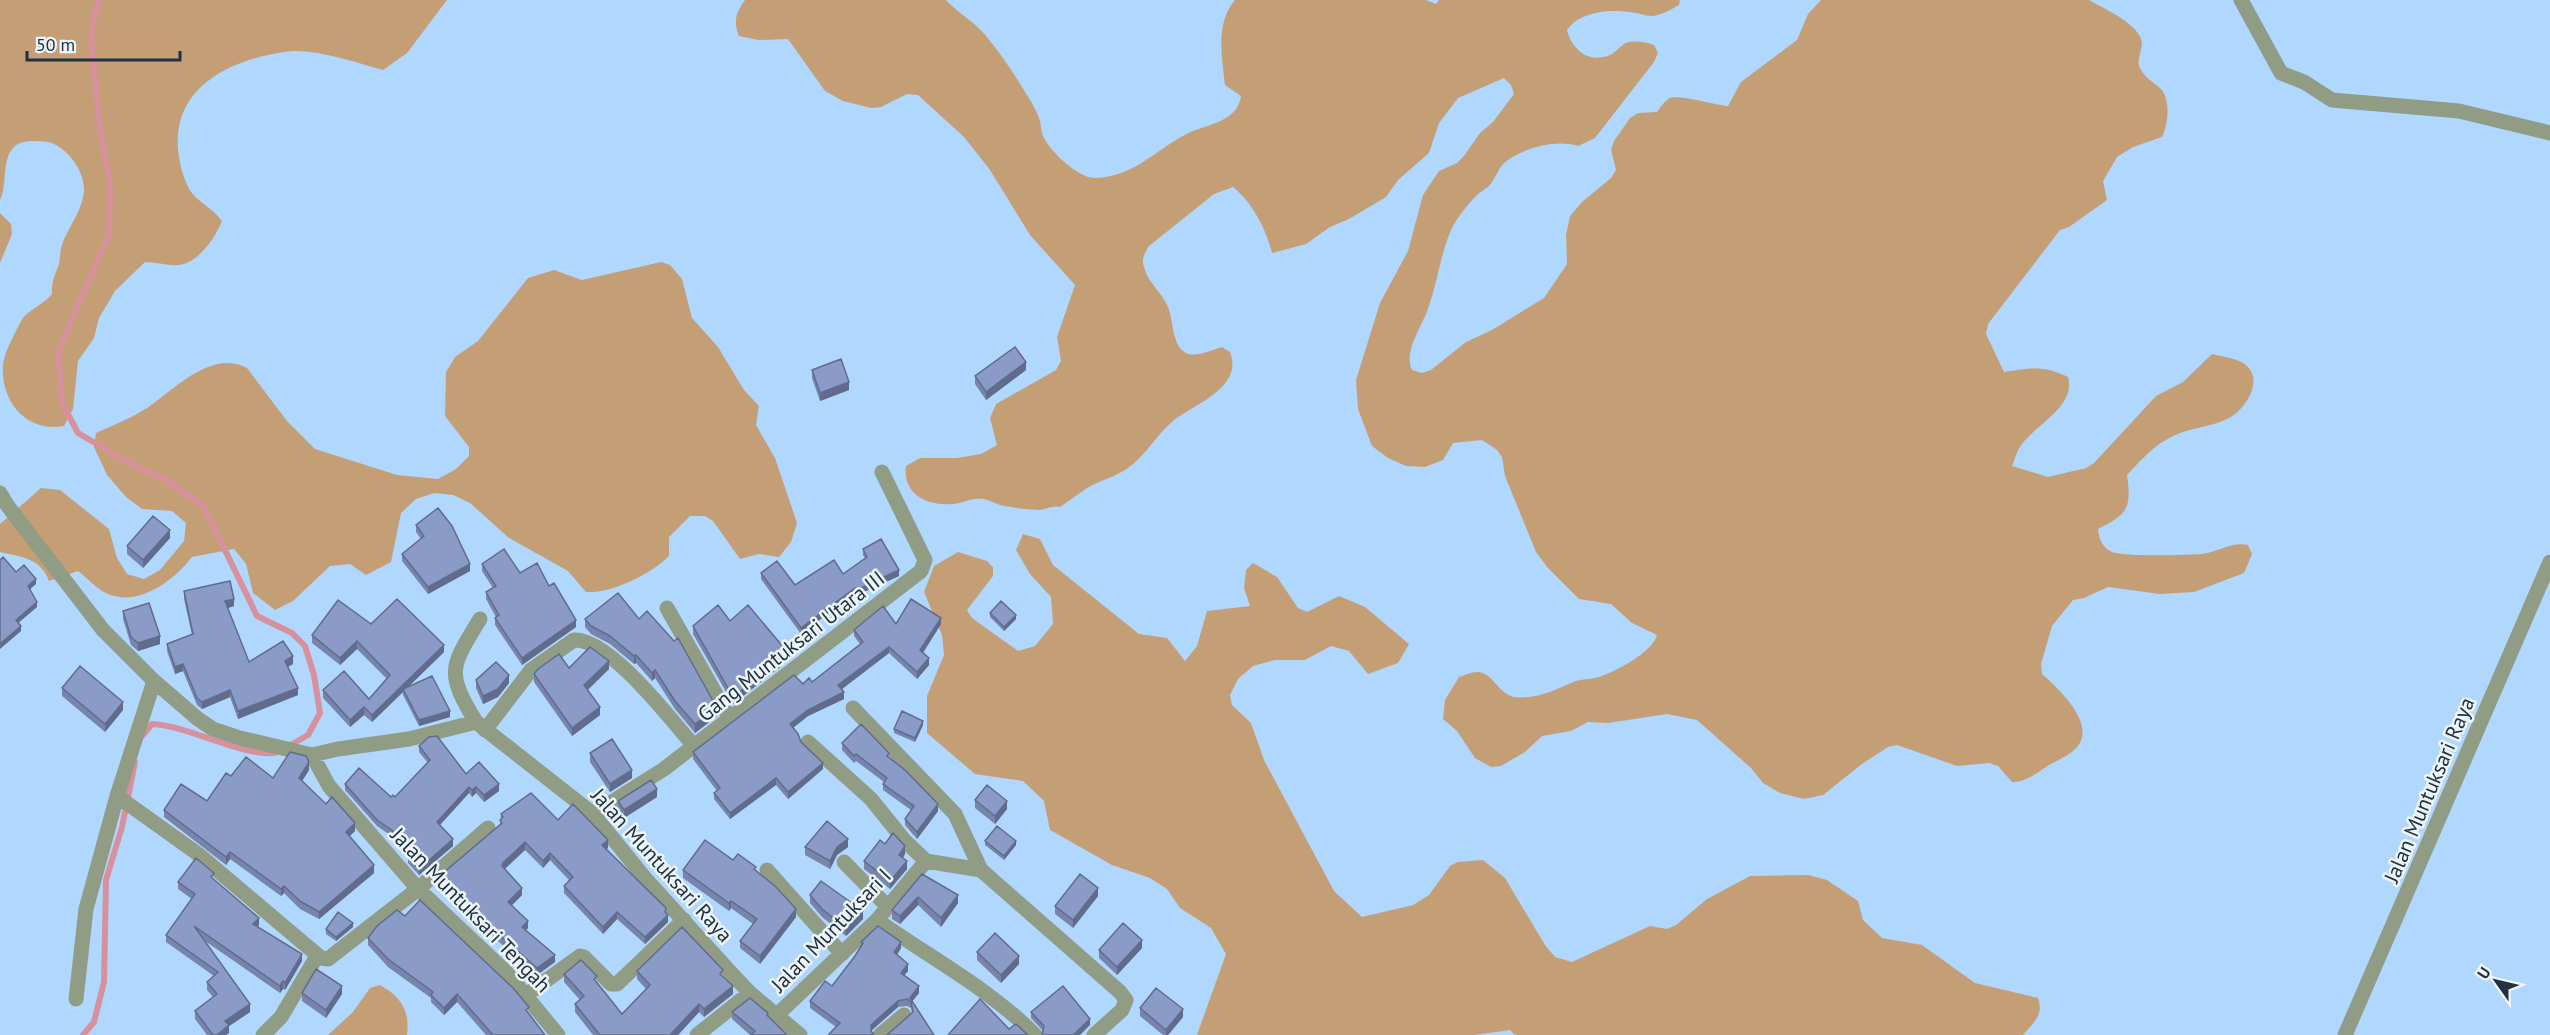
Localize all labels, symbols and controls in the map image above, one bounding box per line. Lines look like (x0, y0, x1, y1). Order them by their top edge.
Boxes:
scale bar (27, 24, 180, 62)
text: 50 m (36, 33, 75, 56)
street label: Gang Muntuksari Utara III (692, 565, 890, 727)
street label: Jalan Muntuksari Raya (2377, 693, 2480, 888)
street label: Jalan Muntuksari Raya (585, 781, 738, 948)
street label: Jalan Muntuksari Tengah (384, 821, 557, 998)
street label: Jalan Muntuksari I (764, 862, 897, 998)
north arrow (2466, 951, 2526, 1011)
text: U (2472, 963, 2495, 982)

